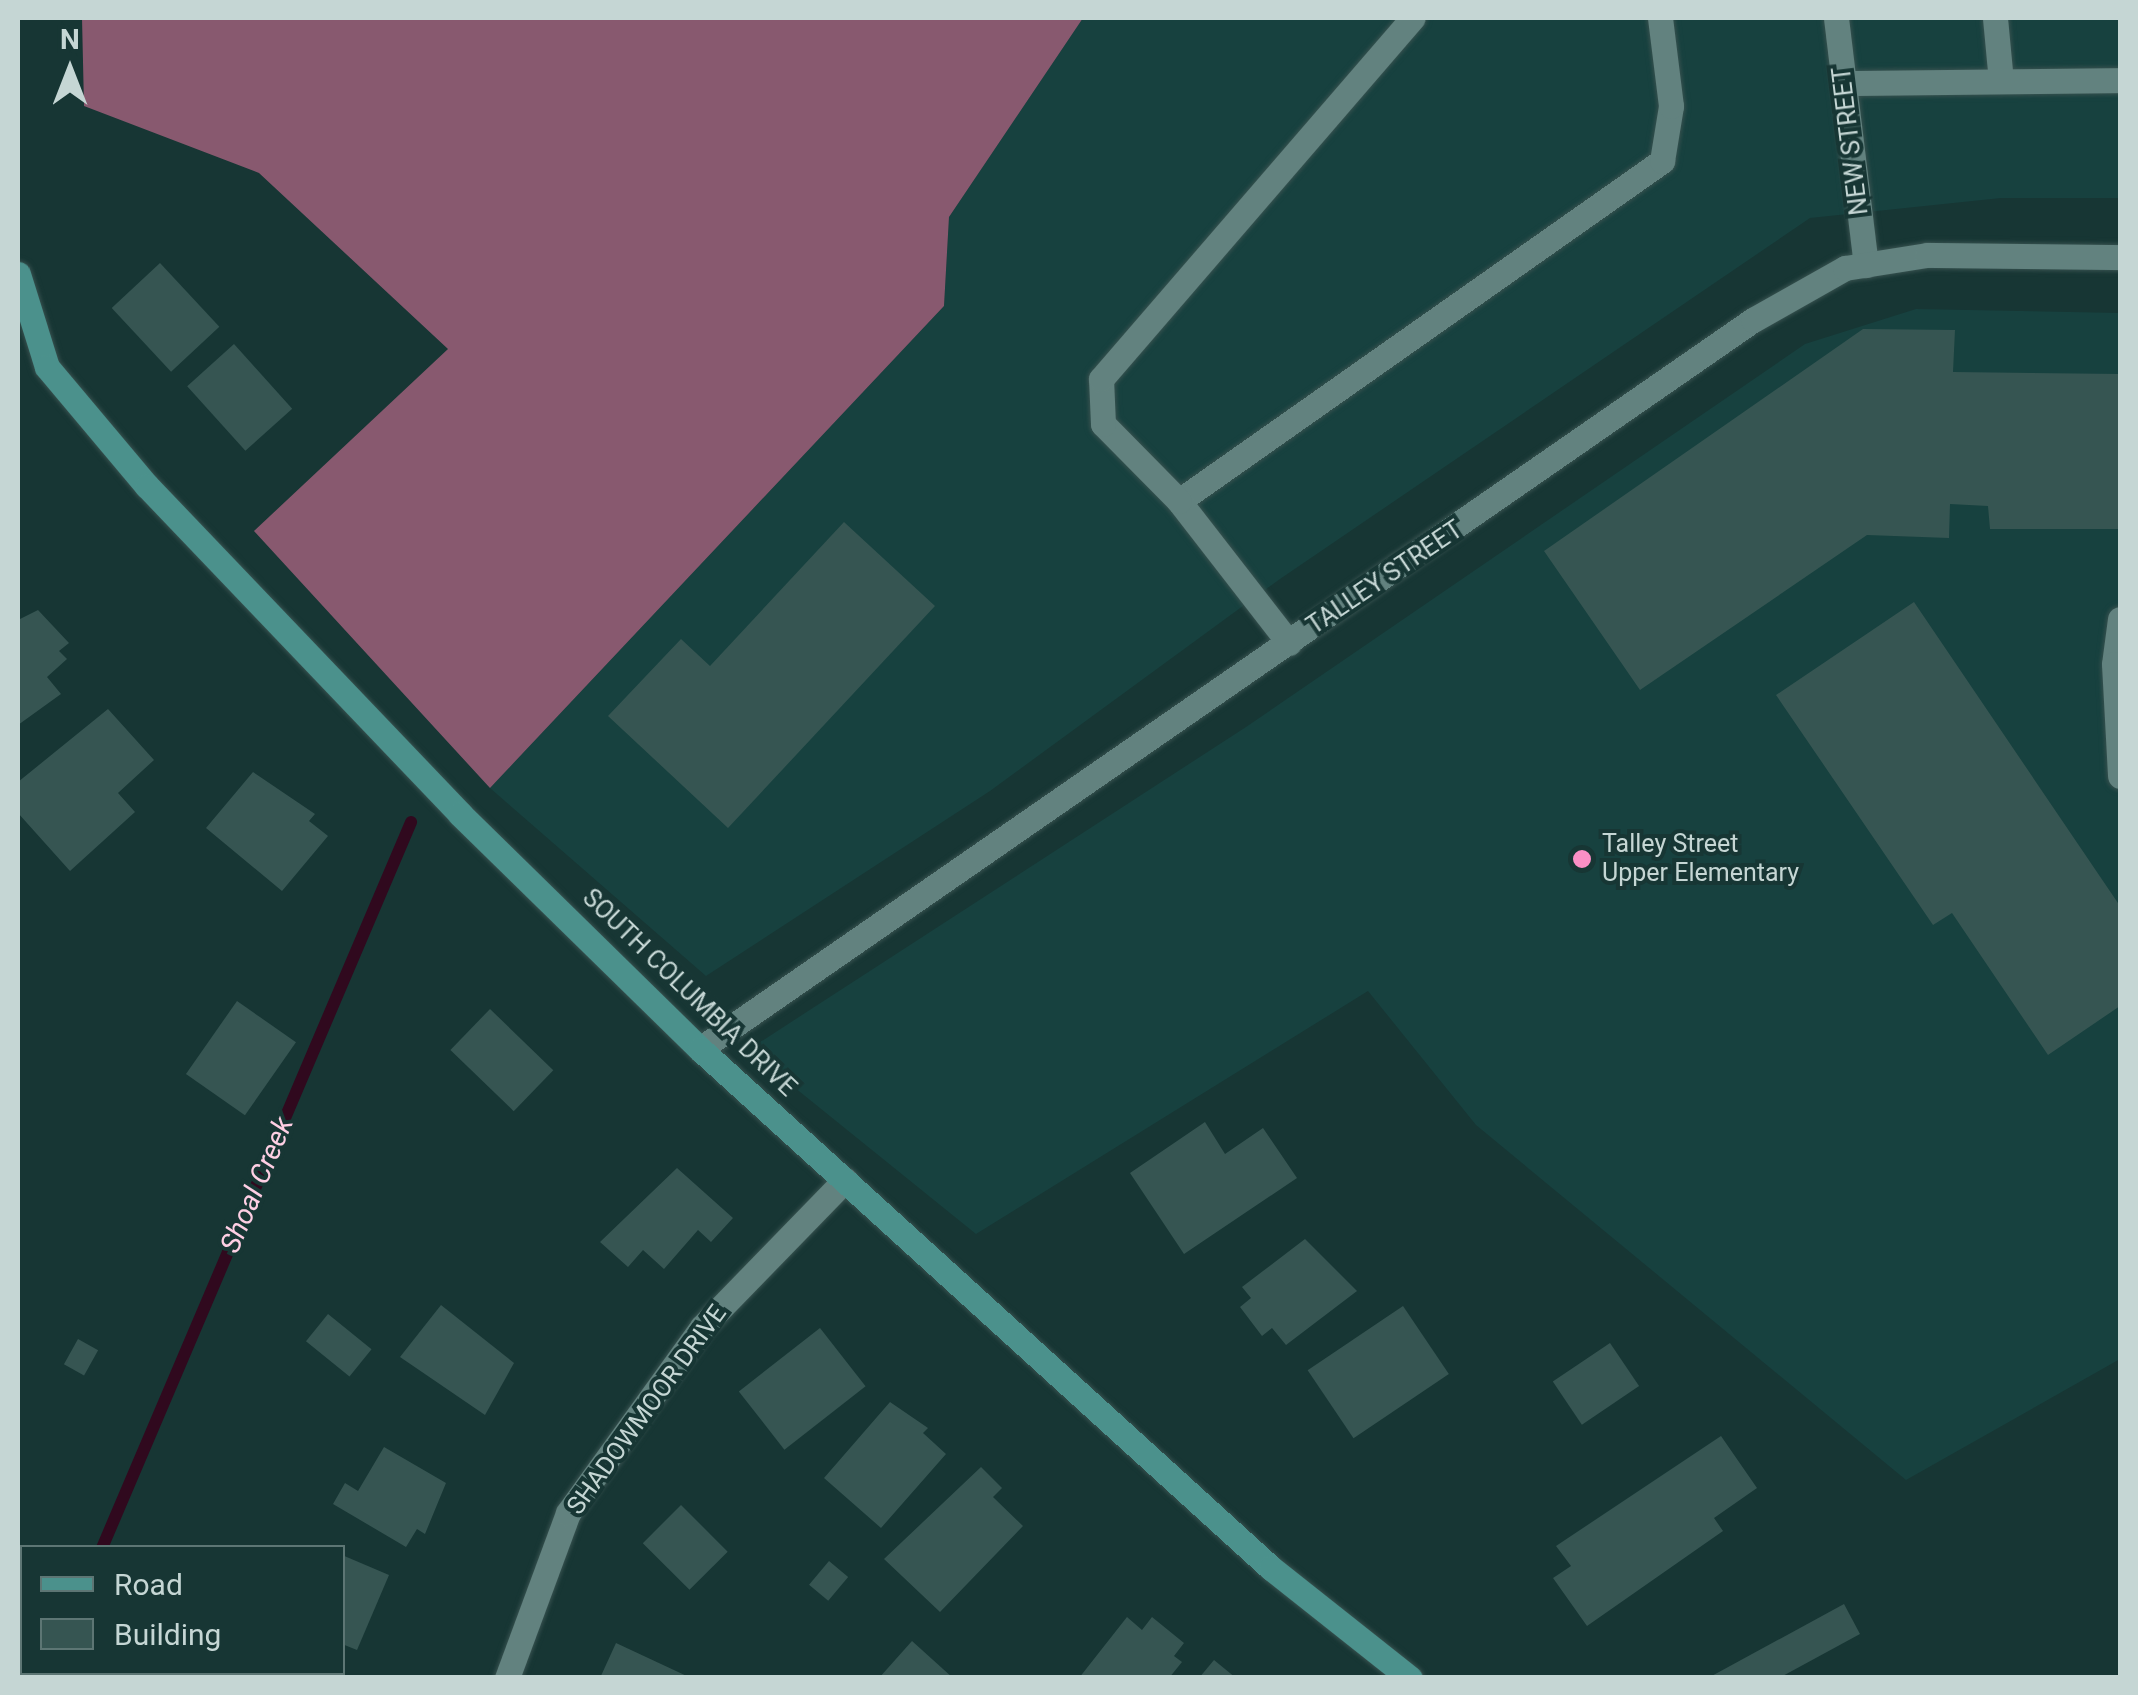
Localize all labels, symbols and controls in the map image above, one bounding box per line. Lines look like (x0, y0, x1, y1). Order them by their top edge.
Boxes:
north arrow (20, 20, 120, 120)
text: N (60, 23, 80, 56)
street label: NEW STREET (1827, 65, 1875, 217)
street label: TALLEY STREET (1301, 515, 1469, 641)
place label: Talley Street Upper Elementary (1602, 830, 1799, 889)
marker: Talley Street Upper Elementary (1571, 848, 1593, 870)
street label: SOUTH COLUMBIA DRIVE (576, 883, 802, 1103)
water label: Shoal Creek (213, 1112, 301, 1258)
street label: SHADOWMOOR DRIVE (561, 1299, 733, 1521)
legend (20, 1545, 345, 1675)
text: Road (114, 1567, 183, 1602)
text: Building (114, 1617, 221, 1652)

